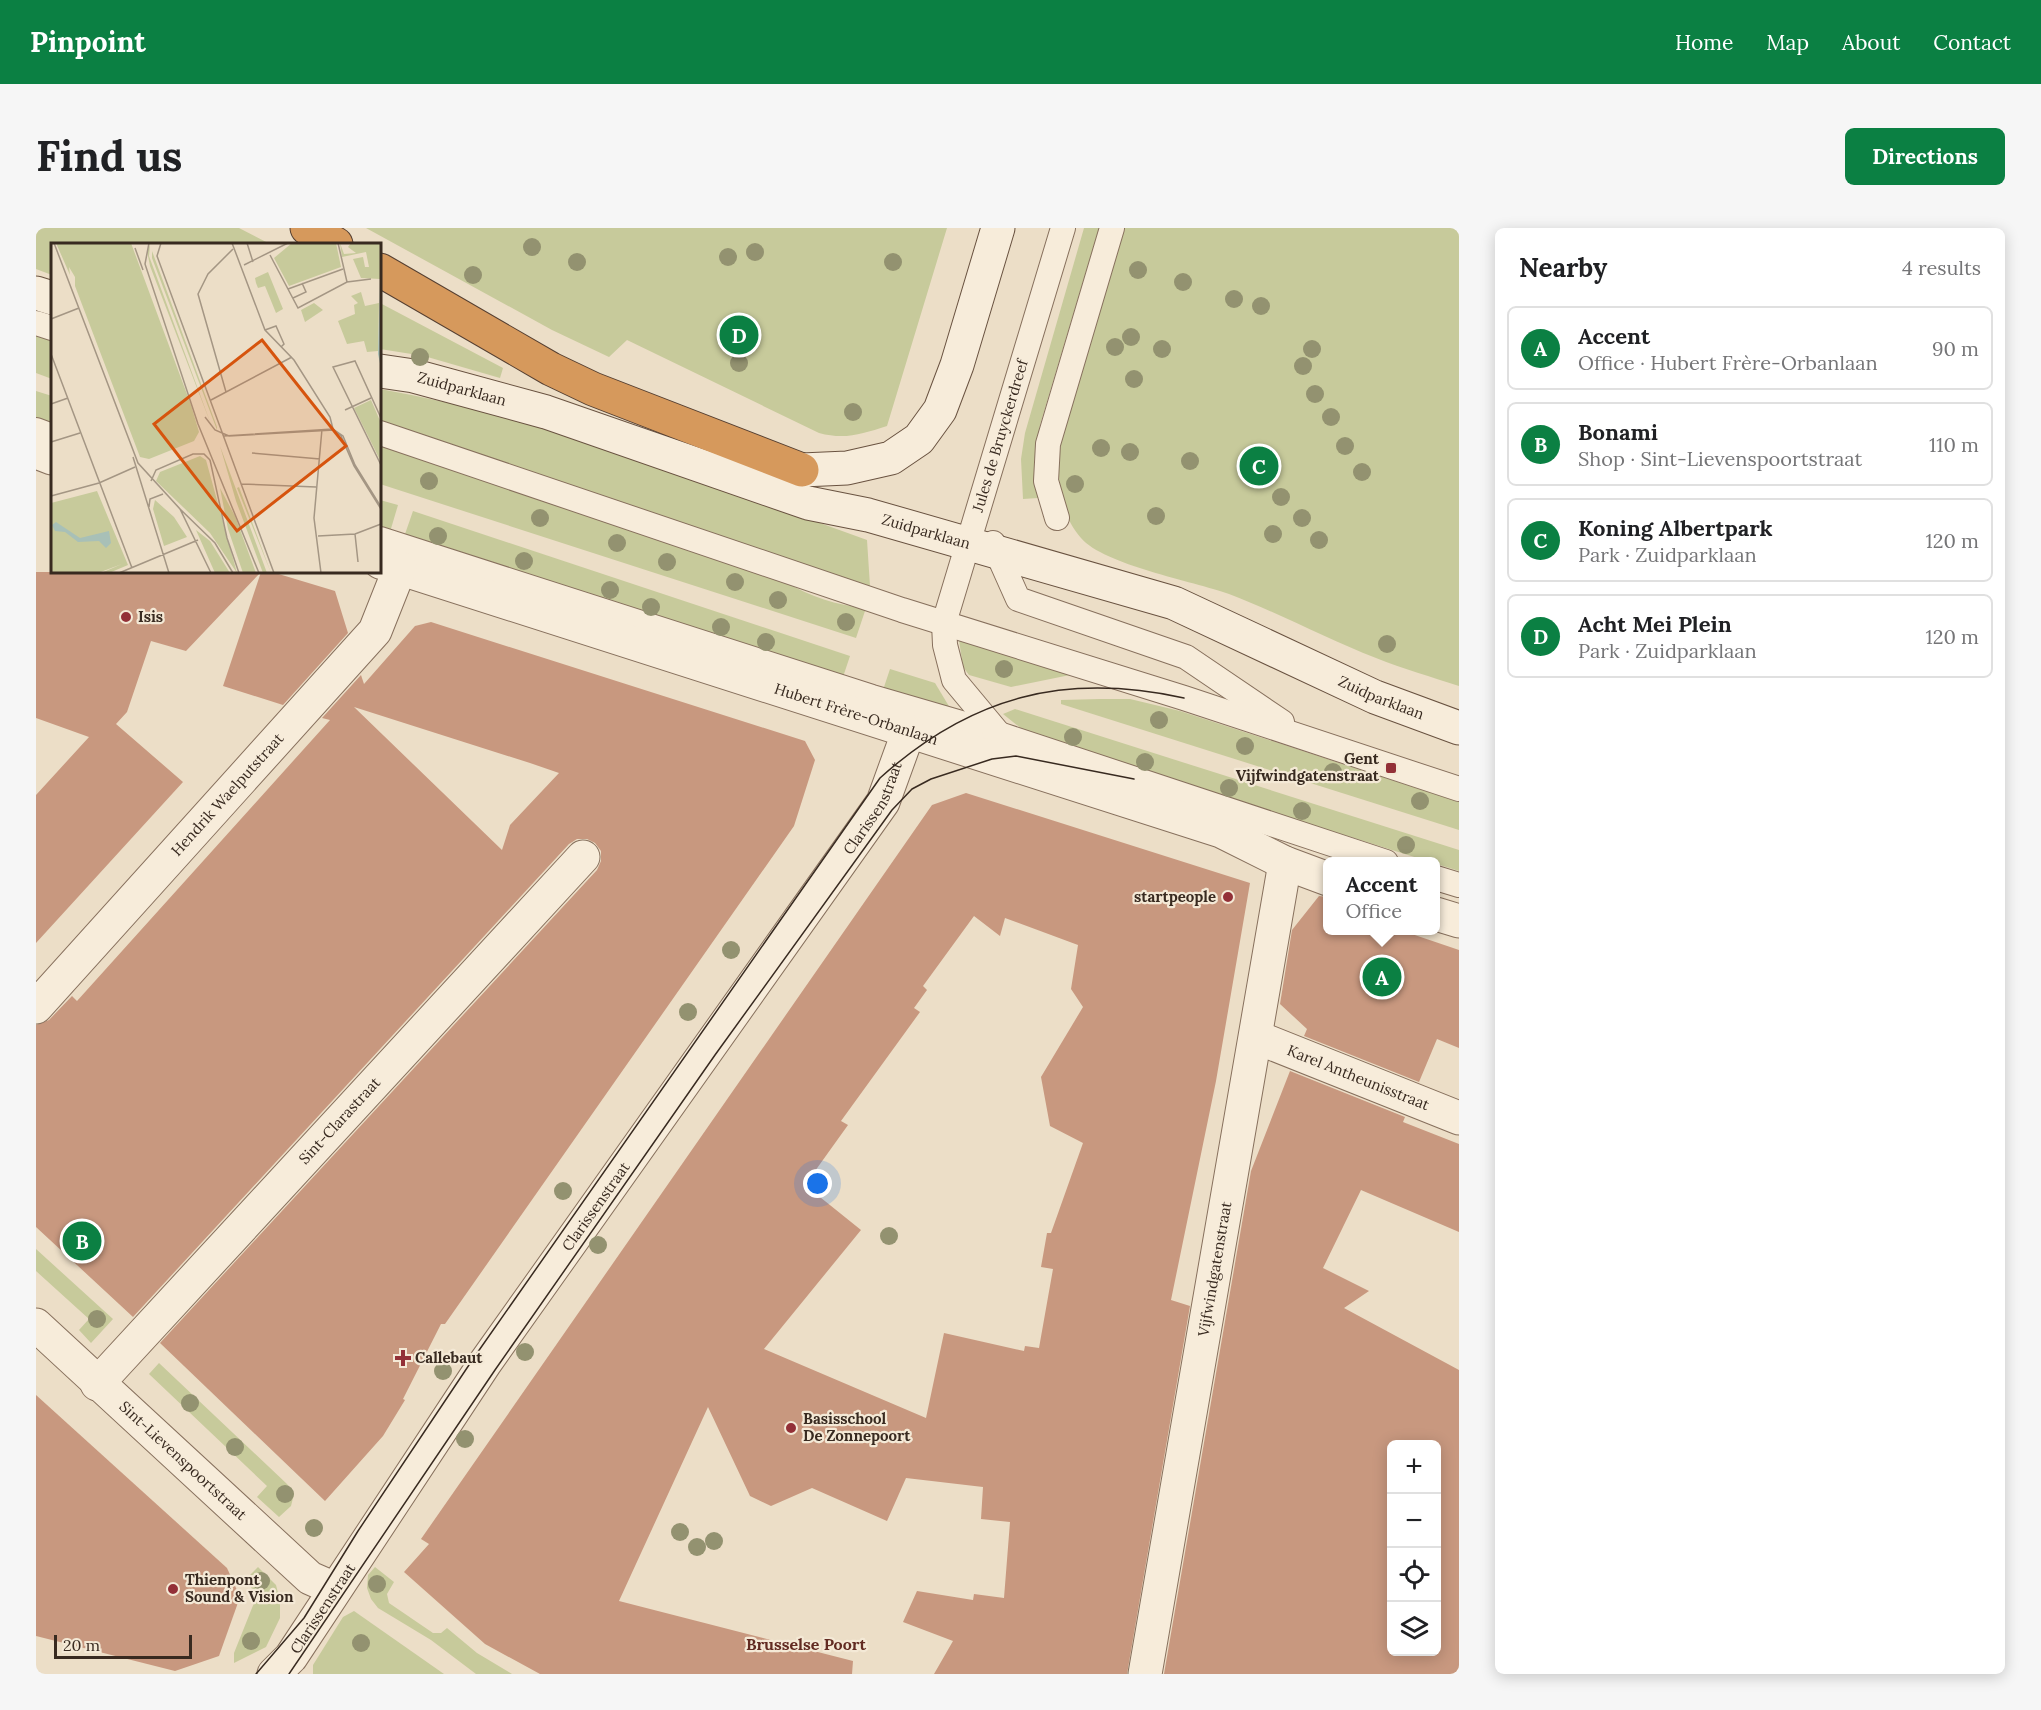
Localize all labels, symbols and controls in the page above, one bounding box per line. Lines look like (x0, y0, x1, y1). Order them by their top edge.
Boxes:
text: Pinpoint (30, 24, 146, 60)
text: Home (1675, 29, 1733, 56)
text: Map (1766, 29, 1809, 56)
text: About (1842, 29, 1900, 56)
text: Contact (1933, 29, 2011, 56)
button: Directions (1845, 128, 2005, 185)
text: Find us (36, 129, 182, 183)
inset map (51, 243, 381, 573)
text: Nearby (1519, 251, 1607, 284)
text: 4 results (1902, 255, 1981, 280)
pin: D (720, 312, 758, 358)
text: Accent (1578, 322, 1650, 350)
text: A (1534, 336, 1547, 361)
text: 90 m (1932, 336, 1979, 361)
text: Office · Hubert Frère-Orbanlaan (1578, 350, 1878, 375)
street label: Jules de Bruyckerdreef (968, 356, 1032, 515)
street label: Zuidparklaan (416, 367, 509, 410)
text: Bonami (1578, 418, 1658, 446)
text: B (1534, 432, 1547, 457)
text: 110 m (1929, 432, 1979, 457)
pin: C (1240, 444, 1278, 488)
text: Shop · Sint-Lievenspoortstraat (1578, 446, 1862, 471)
street label: Zuidparklaan (880, 509, 973, 553)
text: Koning Albertpark (1578, 514, 1773, 542)
text: C (1534, 528, 1547, 553)
text: 120 m (1925, 528, 1979, 553)
text: Park · Zuidparklaan (1578, 542, 1757, 567)
place label: Isis (138, 607, 163, 626)
marker: Isis (119, 610, 133, 624)
text: Acht Mei Plein (1578, 610, 1732, 638)
text: D (1533, 624, 1548, 649)
text: 120 m (1925, 624, 1979, 649)
text: Park · Zuidparklaan (1578, 638, 1757, 663)
street label: Zuidparklaan (1335, 671, 1427, 723)
street label: Hubert Frère-Orbanlaan (772, 679, 941, 749)
street label: Hendrik Waelputstraat (167, 729, 287, 860)
place label: Gent Vijfwindgatenstraat (1236, 749, 1380, 785)
street label: Clarissenstraat (839, 759, 906, 858)
marker: Gent Vijfwindgatenstraat (1384, 761, 1398, 775)
popup (1323, 857, 1440, 935)
text: Accent (1345, 870, 1418, 898)
place label: startpeople (1134, 887, 1216, 906)
marker: startpeople (1221, 890, 1235, 904)
text: Office (1345, 898, 1402, 923)
pin: A (1362, 954, 1402, 999)
street label: Karel Antheunisstraat (1284, 1040, 1432, 1114)
street label: Sint-Clarastraat (295, 1073, 384, 1168)
street label: Clarissenstraat (558, 1158, 634, 1254)
your location (803, 1169, 832, 1198)
street label: Vijfwindgatenstraat (1193, 1200, 1235, 1339)
pin: B (62, 1218, 102, 1264)
place label: Callebaut (415, 1348, 483, 1367)
marker: Callebaut (396, 1351, 410, 1365)
street label: Sint-Lievenspoortstraat (116, 1397, 251, 1524)
place label: Basisschool De Zonnepoort (803, 1409, 911, 1445)
marker: Basisschool De Zonnepoort (784, 1421, 798, 1435)
map controls (1387, 1440, 1441, 1656)
button: + (1387, 1440, 1441, 1494)
button: − (1387, 1494, 1441, 1548)
button: locate (1387, 1548, 1441, 1602)
street label: Clarissenstraat (286, 1559, 359, 1657)
place label: Thienpont Sound & Vision (185, 1570, 294, 1606)
marker: Thienpont Sound & Vision (166, 1582, 180, 1596)
button: layers (1387, 1602, 1441, 1656)
scale bar (54, 1632, 192, 1660)
district label: Brusselse Poort (746, 1634, 866, 1654)
text: 20 m (63, 1635, 100, 1655)

